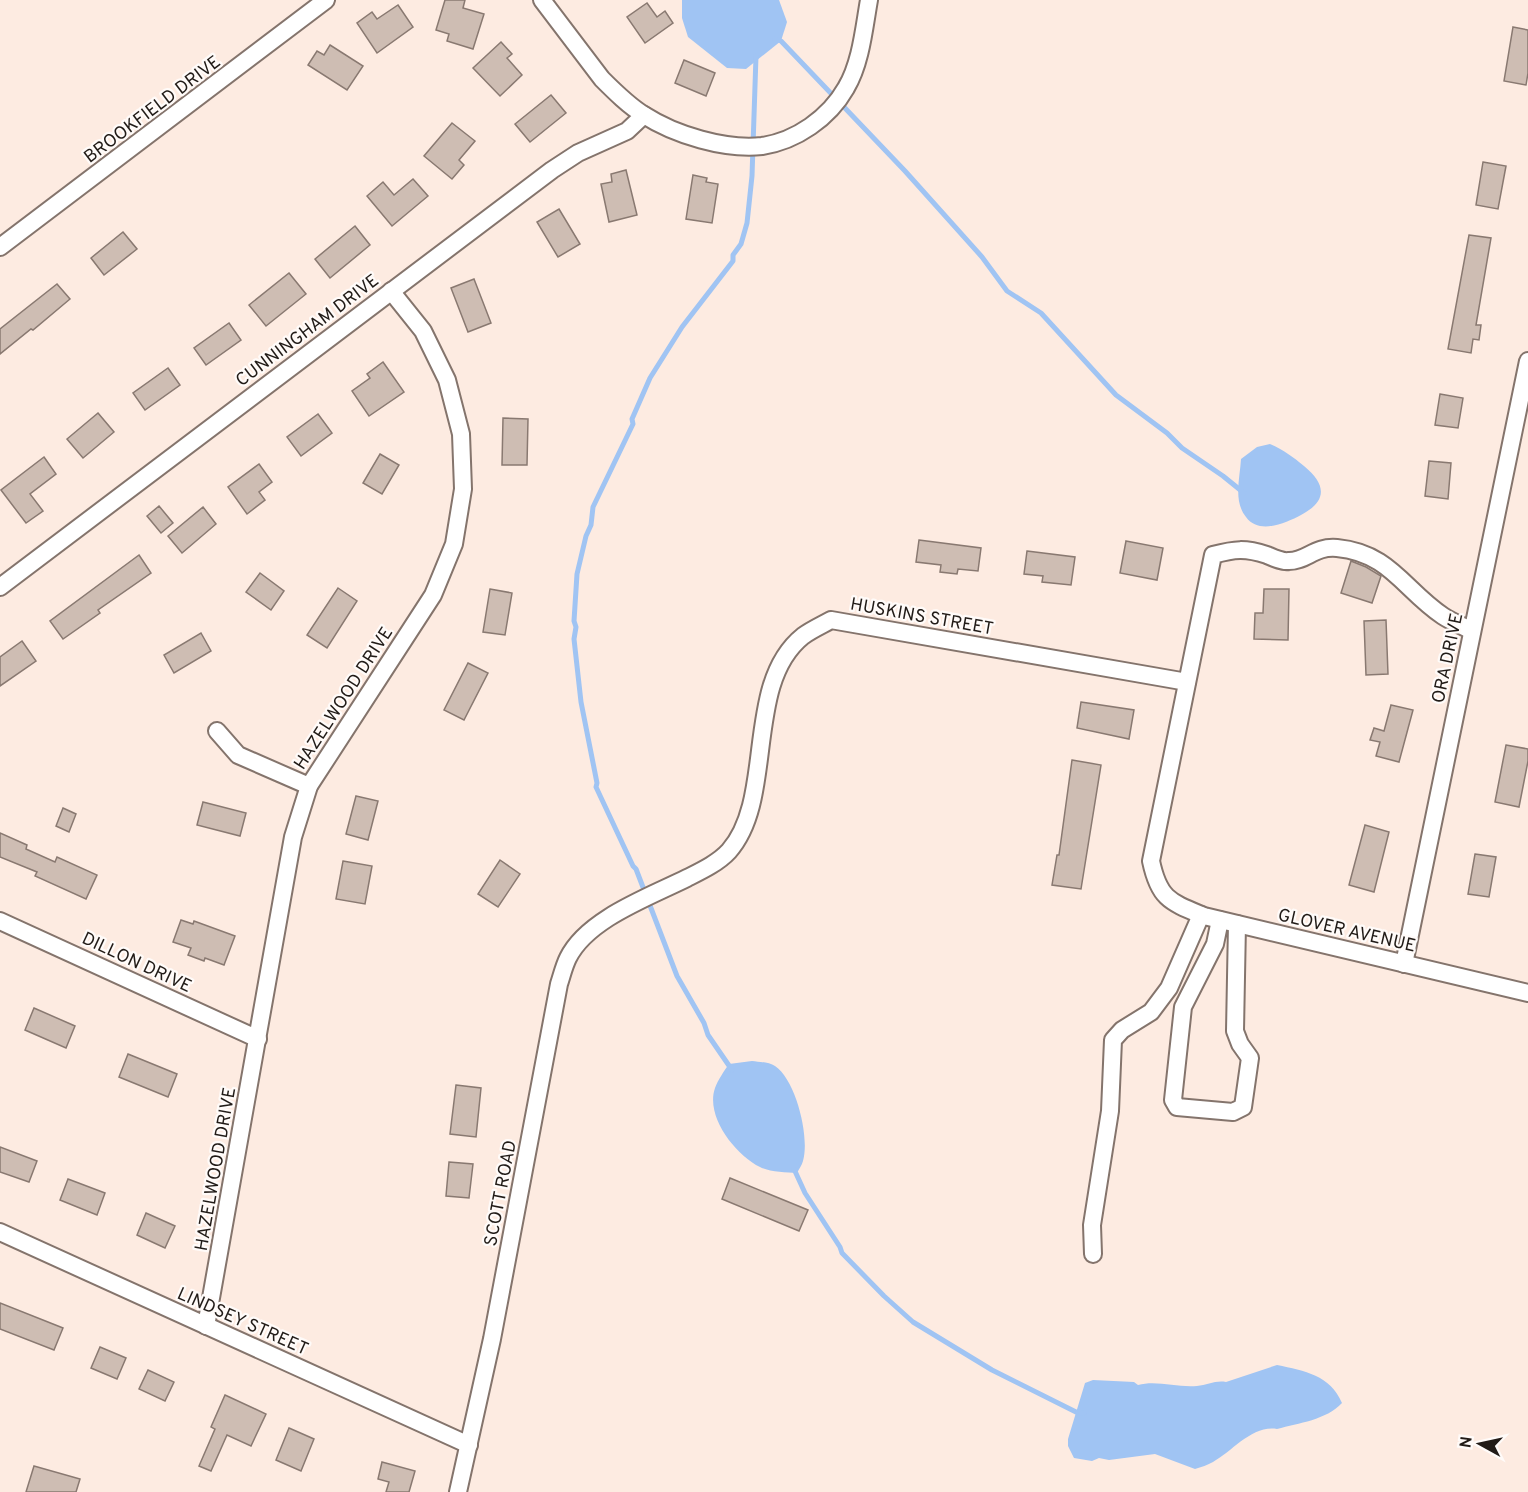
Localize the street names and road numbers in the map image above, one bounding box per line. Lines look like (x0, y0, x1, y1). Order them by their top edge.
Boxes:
street label: BROOKFIELD DRIVE (80, 51, 226, 169)
street label: CUNNINGHAM DRIVE (232, 270, 384, 393)
street label: HUSKINS STREET (848, 594, 995, 641)
street label: ORA DRIVE (1428, 611, 1469, 706)
street label: HAZELWOOD DRIVE (289, 623, 399, 775)
street label: GLOVER AVENUE (1275, 904, 1418, 959)
street label: DILLON DRIVE (78, 928, 195, 999)
street label: HAZELWOOD DRIVE (191, 1086, 242, 1253)
street label: SCOTT ROAD (480, 1138, 523, 1248)
street label: LINDSEY STREET (173, 1283, 312, 1362)

